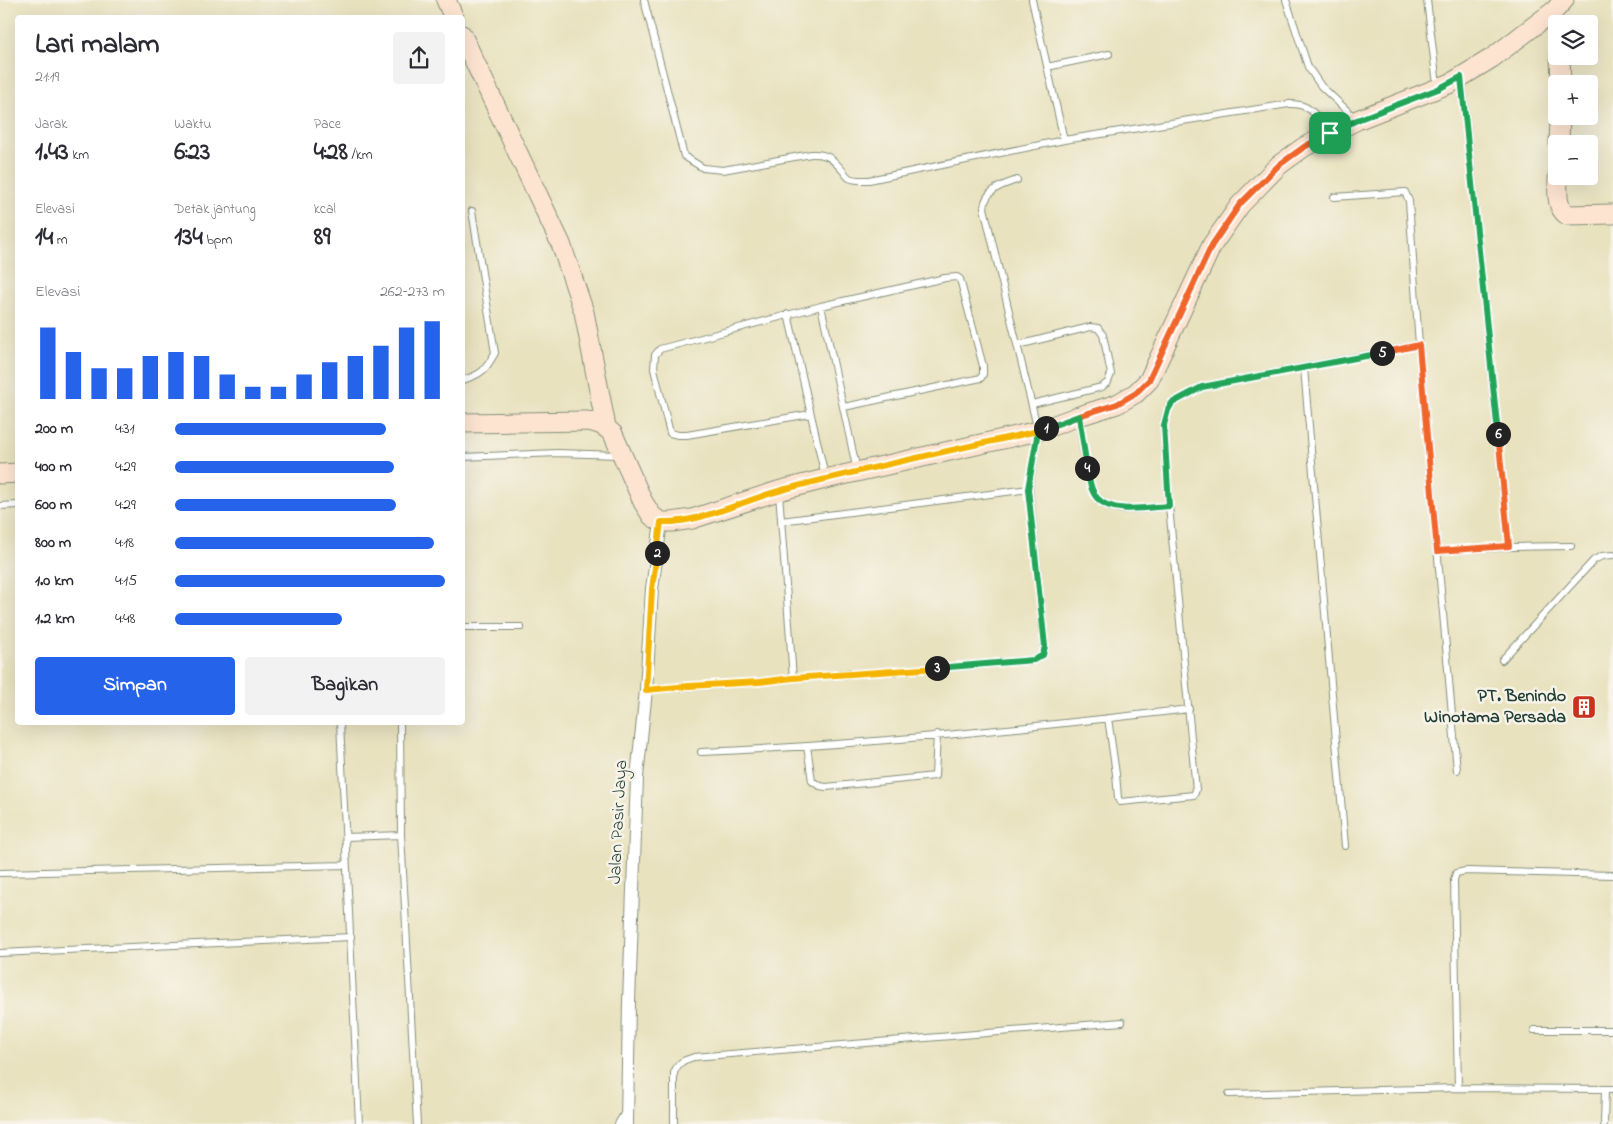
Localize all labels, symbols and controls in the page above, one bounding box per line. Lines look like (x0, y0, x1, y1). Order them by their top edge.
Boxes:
map controls (1548, 15, 1598, 185)
button: layers (1548, 15, 1598, 65)
text: Lari malam (35, 25, 160, 66)
button: share (393, 32, 445, 84)
text: 21:19 (35, 65, 59, 89)
button: + (1548, 75, 1598, 125)
pin (1309, 112, 1351, 154)
text: Jarak (35, 114, 67, 135)
text: Waktu (174, 114, 212, 135)
text: Pace (314, 114, 341, 135)
icon: arrive (1316, 119, 1344, 147)
text: 1.43 (35, 135, 69, 171)
text: 6:23 (174, 135, 210, 171)
text: 4:28 (314, 135, 348, 171)
button: − (1548, 135, 1598, 185)
text: km (69, 145, 89, 166)
text: /km (348, 145, 373, 166)
text: Elevasi (35, 199, 75, 220)
text: Detak jantung (174, 199, 256, 220)
text: kcal (314, 199, 336, 220)
text: 14 (35, 220, 53, 256)
text: 134 (174, 220, 203, 256)
text: 89 (314, 220, 331, 256)
text: m (53, 230, 68, 251)
text: bpm (203, 230, 232, 251)
text: Elevasi (35, 280, 80, 304)
text: 262–273 m (380, 280, 445, 304)
pin: 5 (1370, 340, 1394, 366)
text: 5 (1378, 343, 1387, 364)
pin: 1 (1034, 416, 1058, 440)
text: 200 m (35, 417, 73, 441)
text: 4:31 (115, 417, 135, 441)
text: 1 (1044, 418, 1049, 439)
pin: 6 (1486, 422, 1510, 446)
text: 6 (1495, 424, 1502, 445)
text: 400 m (35, 455, 72, 479)
text: 4:29 (115, 455, 136, 479)
pin: 4 (1074, 456, 1100, 480)
text: 4 (1085, 458, 1090, 479)
text: 600 m (35, 493, 72, 517)
text: 4:29 (115, 493, 136, 517)
text: 800 m (35, 531, 71, 555)
text: 4:18 (115, 531, 134, 555)
pin: 2 (644, 540, 670, 566)
text: 2 (654, 543, 661, 564)
text: 1.0 km (35, 569, 74, 593)
text: 4:15 (115, 569, 137, 593)
text: 1.2 km (35, 607, 75, 631)
text: 4:48 (115, 607, 136, 631)
pin: 3 (924, 656, 950, 680)
button: Simpan (35, 657, 235, 715)
button: Bagikan (245, 657, 445, 715)
text: 3 (935, 658, 940, 679)
place label: PT. Benindo Winotama Persada (1424, 684, 1566, 731)
building icon: PT. Benindo Winotama Persada (1571, 694, 1597, 720)
street label: Jalan Pasir Jaya (603, 759, 635, 885)

